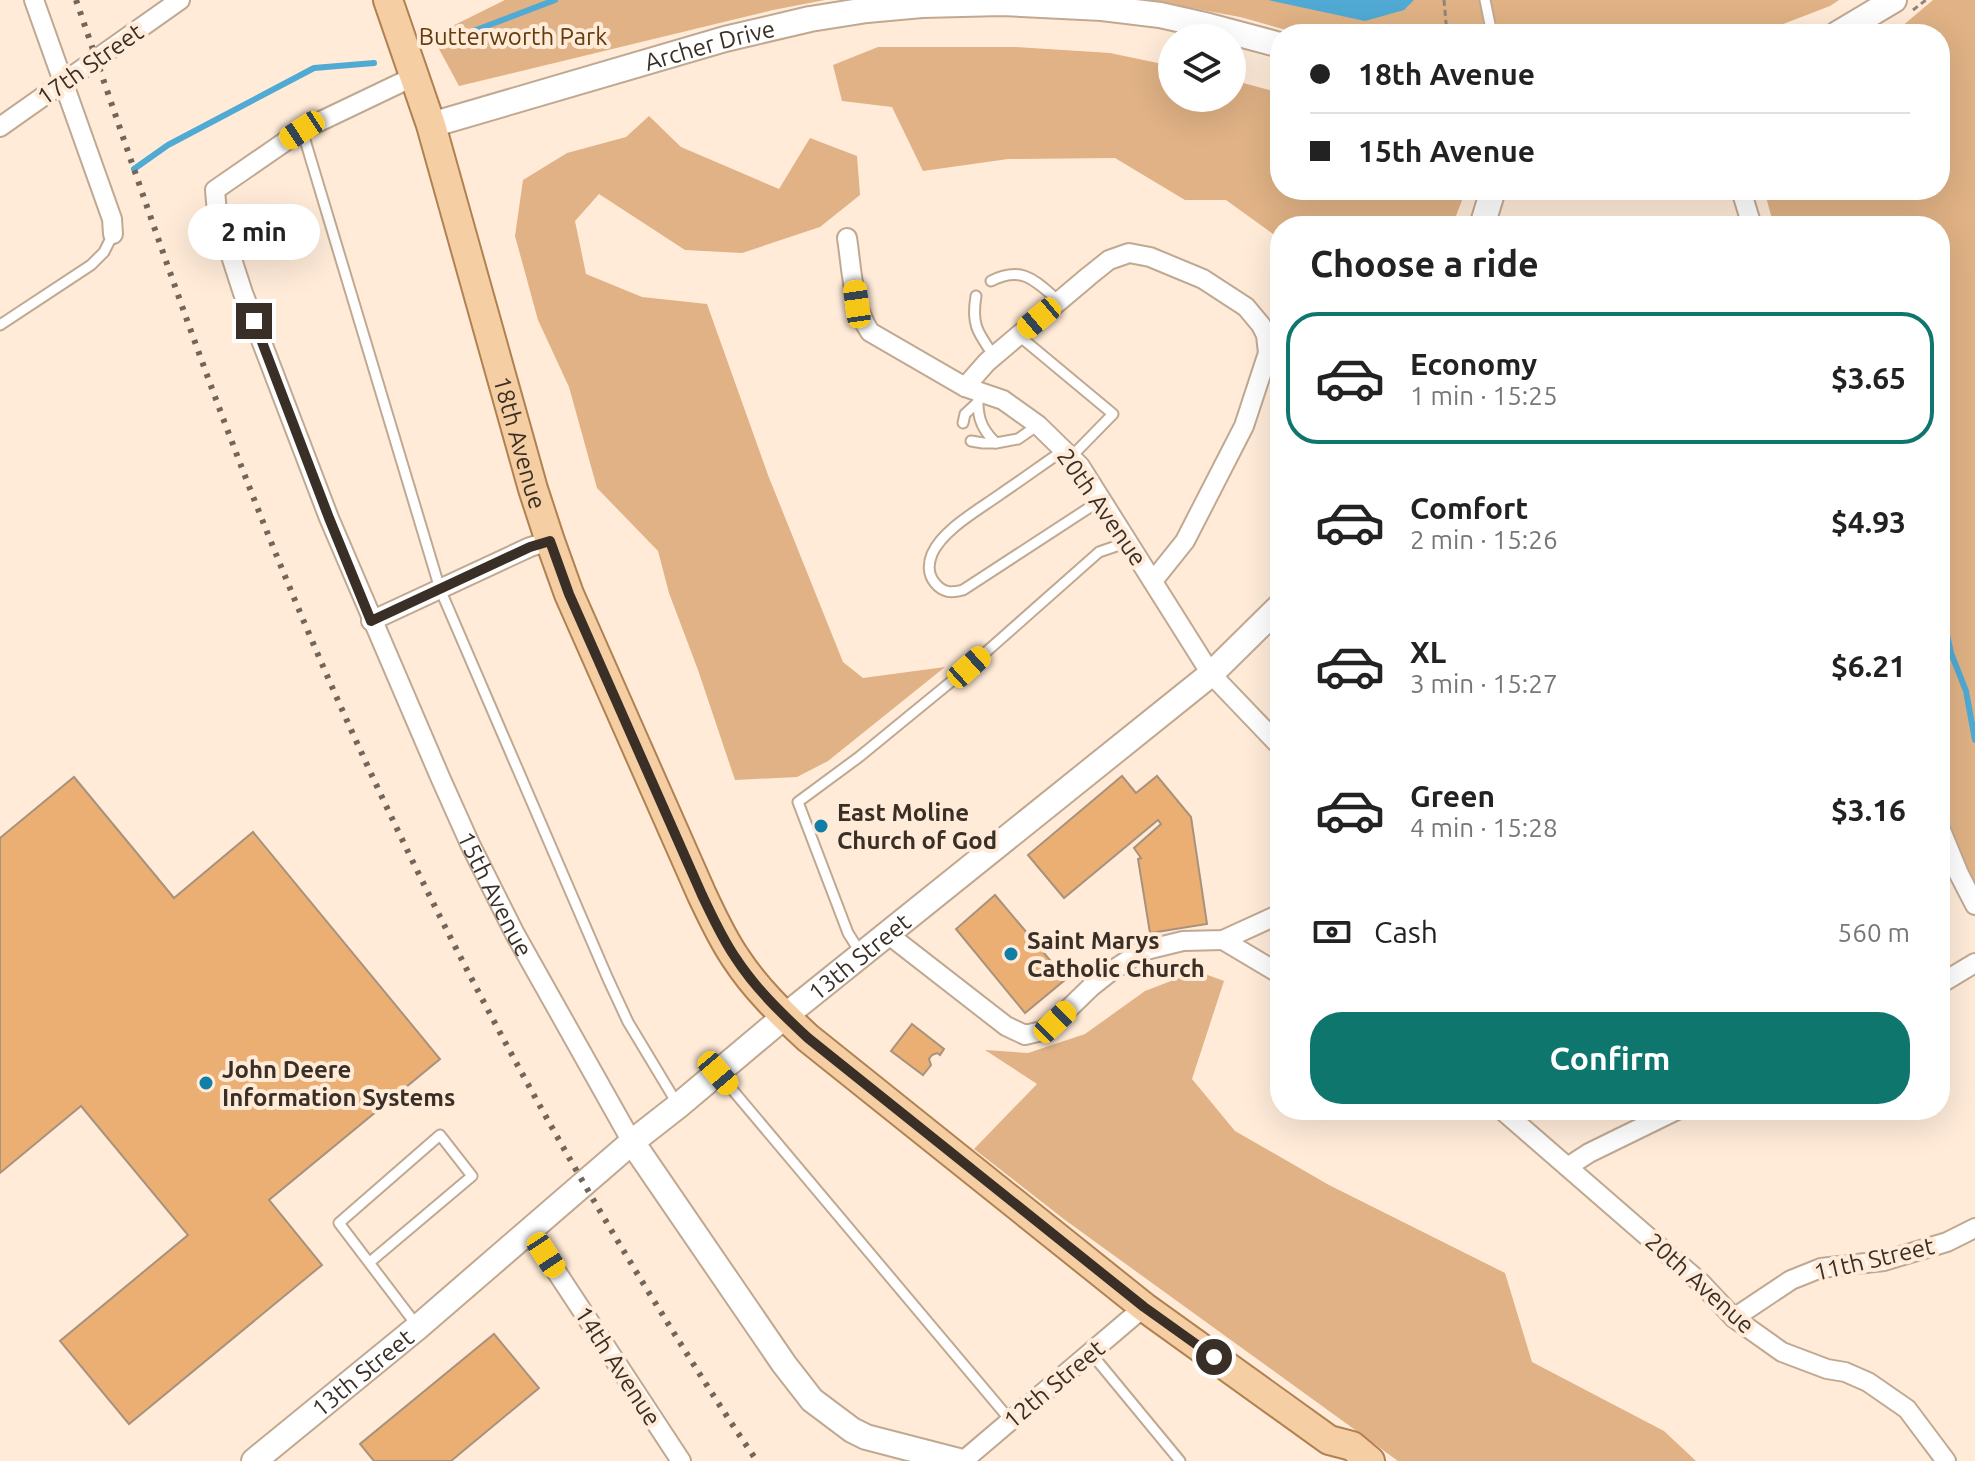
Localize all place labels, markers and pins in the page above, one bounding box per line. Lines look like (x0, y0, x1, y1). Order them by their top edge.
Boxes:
place label: East Moline Church of God (837, 799, 997, 854)
marker: East Moline Church of God (812, 817, 830, 835)
place label: Saint Marys Catholic Church (1027, 927, 1205, 982)
marker: Saint Marys Catholic Church (1002, 945, 1020, 963)
place label: John Deere Information Systems (222, 1056, 455, 1111)
marker: John Deere Information Systems (197, 1074, 215, 1092)

